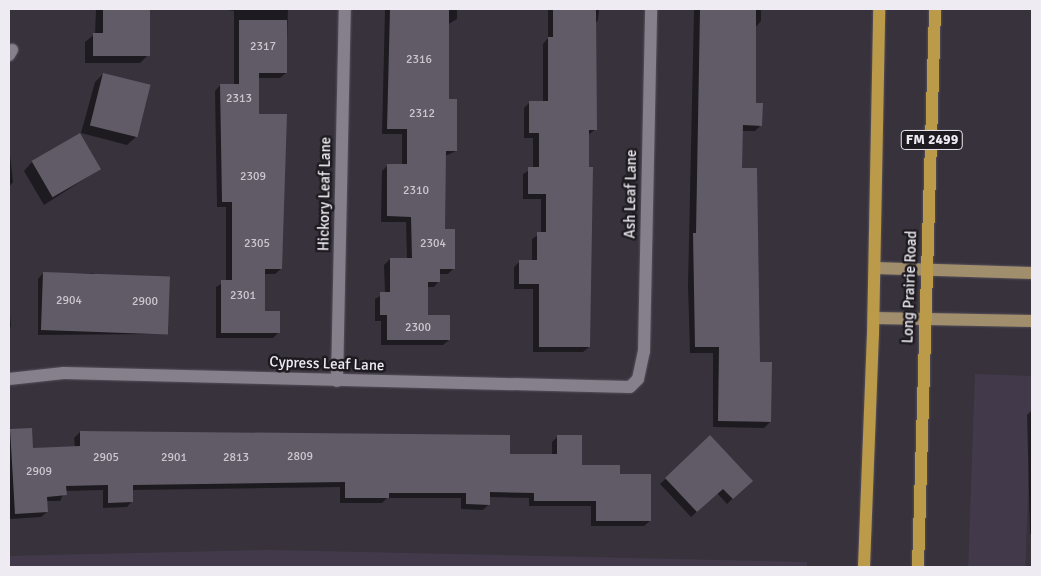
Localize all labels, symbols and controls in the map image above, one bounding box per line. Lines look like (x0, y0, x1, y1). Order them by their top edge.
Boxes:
house number: 2317 (250, 40, 276, 54)
house number: 2316 (406, 53, 432, 67)
house number: 2313 (226, 92, 252, 106)
house number: 2312 (409, 107, 435, 121)
road number: FM 2499 (901, 128, 963, 152)
street label: Hickory Leaf Lane (315, 137, 335, 251)
street label: Ash Leaf Lane (621, 149, 641, 239)
house number: 2309 (240, 170, 266, 184)
house number: 2310 (403, 184, 429, 198)
street label: Long Prairie Road (899, 230, 921, 344)
house number: 2305 (244, 237, 270, 251)
house number: 2304 (420, 237, 446, 251)
house number: 2301 (230, 289, 256, 303)
house number: 2904 (56, 294, 82, 308)
house number: 2900 (132, 295, 158, 309)
house number: 2300 (405, 321, 431, 335)
street label: Cypress Leaf Lane (269, 353, 385, 375)
house number: 2809 (287, 450, 313, 464)
house number: 2905 (93, 451, 119, 465)
house number: 2901 (161, 451, 187, 465)
house number: 2813 (223, 451, 249, 465)
house number: 2909 (26, 465, 52, 479)

